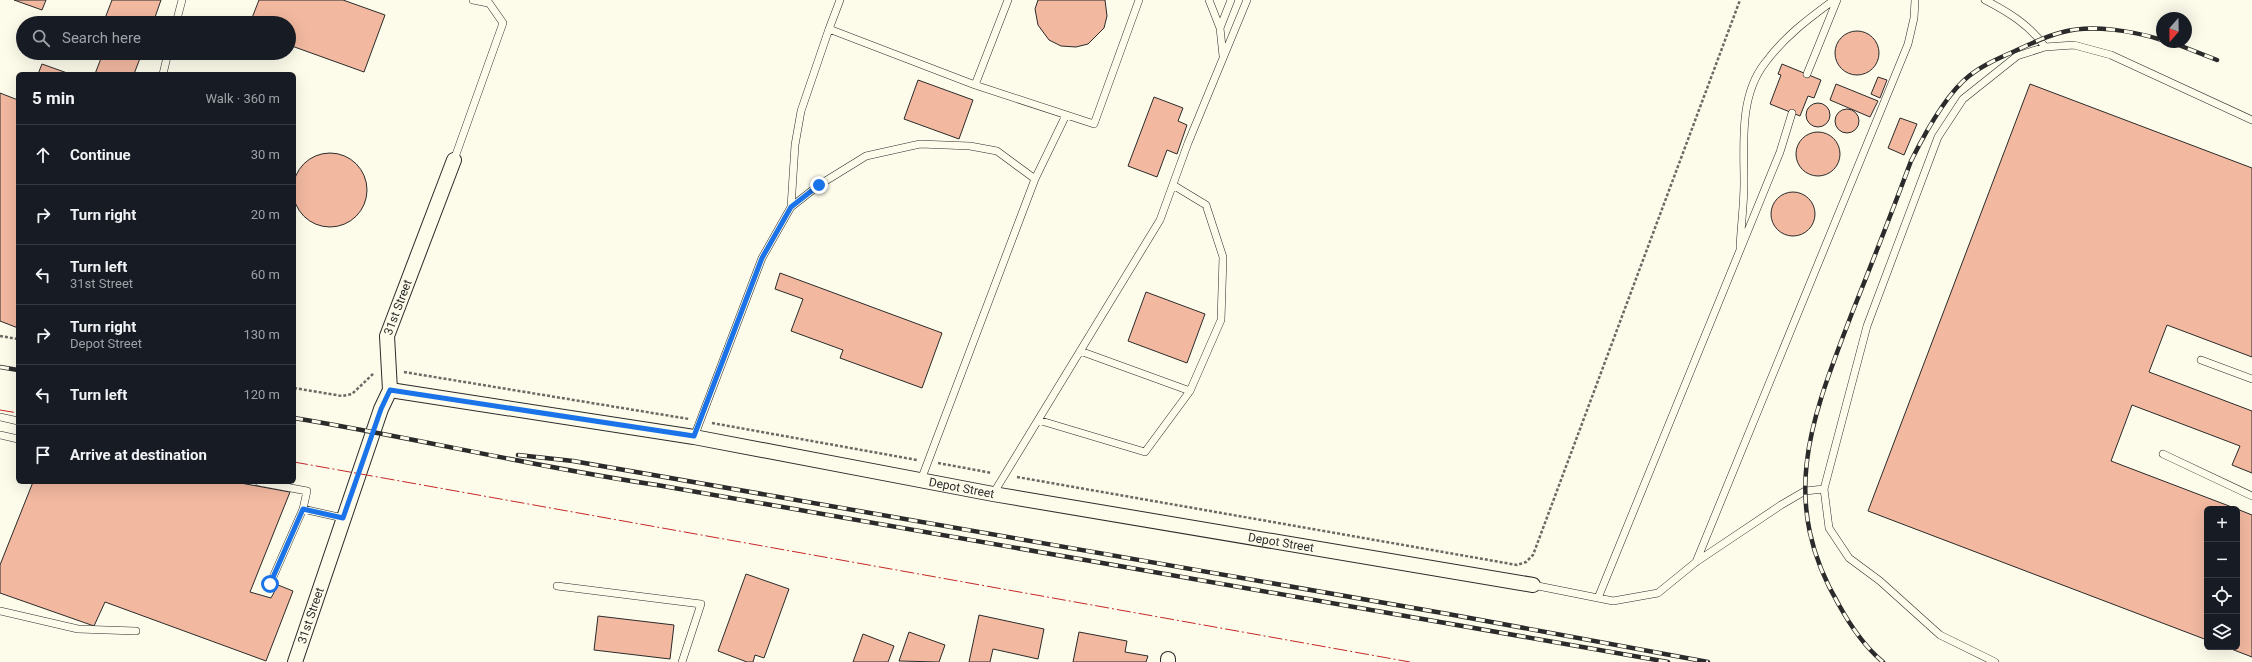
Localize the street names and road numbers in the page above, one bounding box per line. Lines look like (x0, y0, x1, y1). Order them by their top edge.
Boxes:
street label: 31st Street (381, 278, 415, 337)
street label: Depot Street (928, 475, 996, 501)
street label: Depot Street (1247, 530, 1315, 555)
street label: 31st Street (295, 586, 327, 645)

